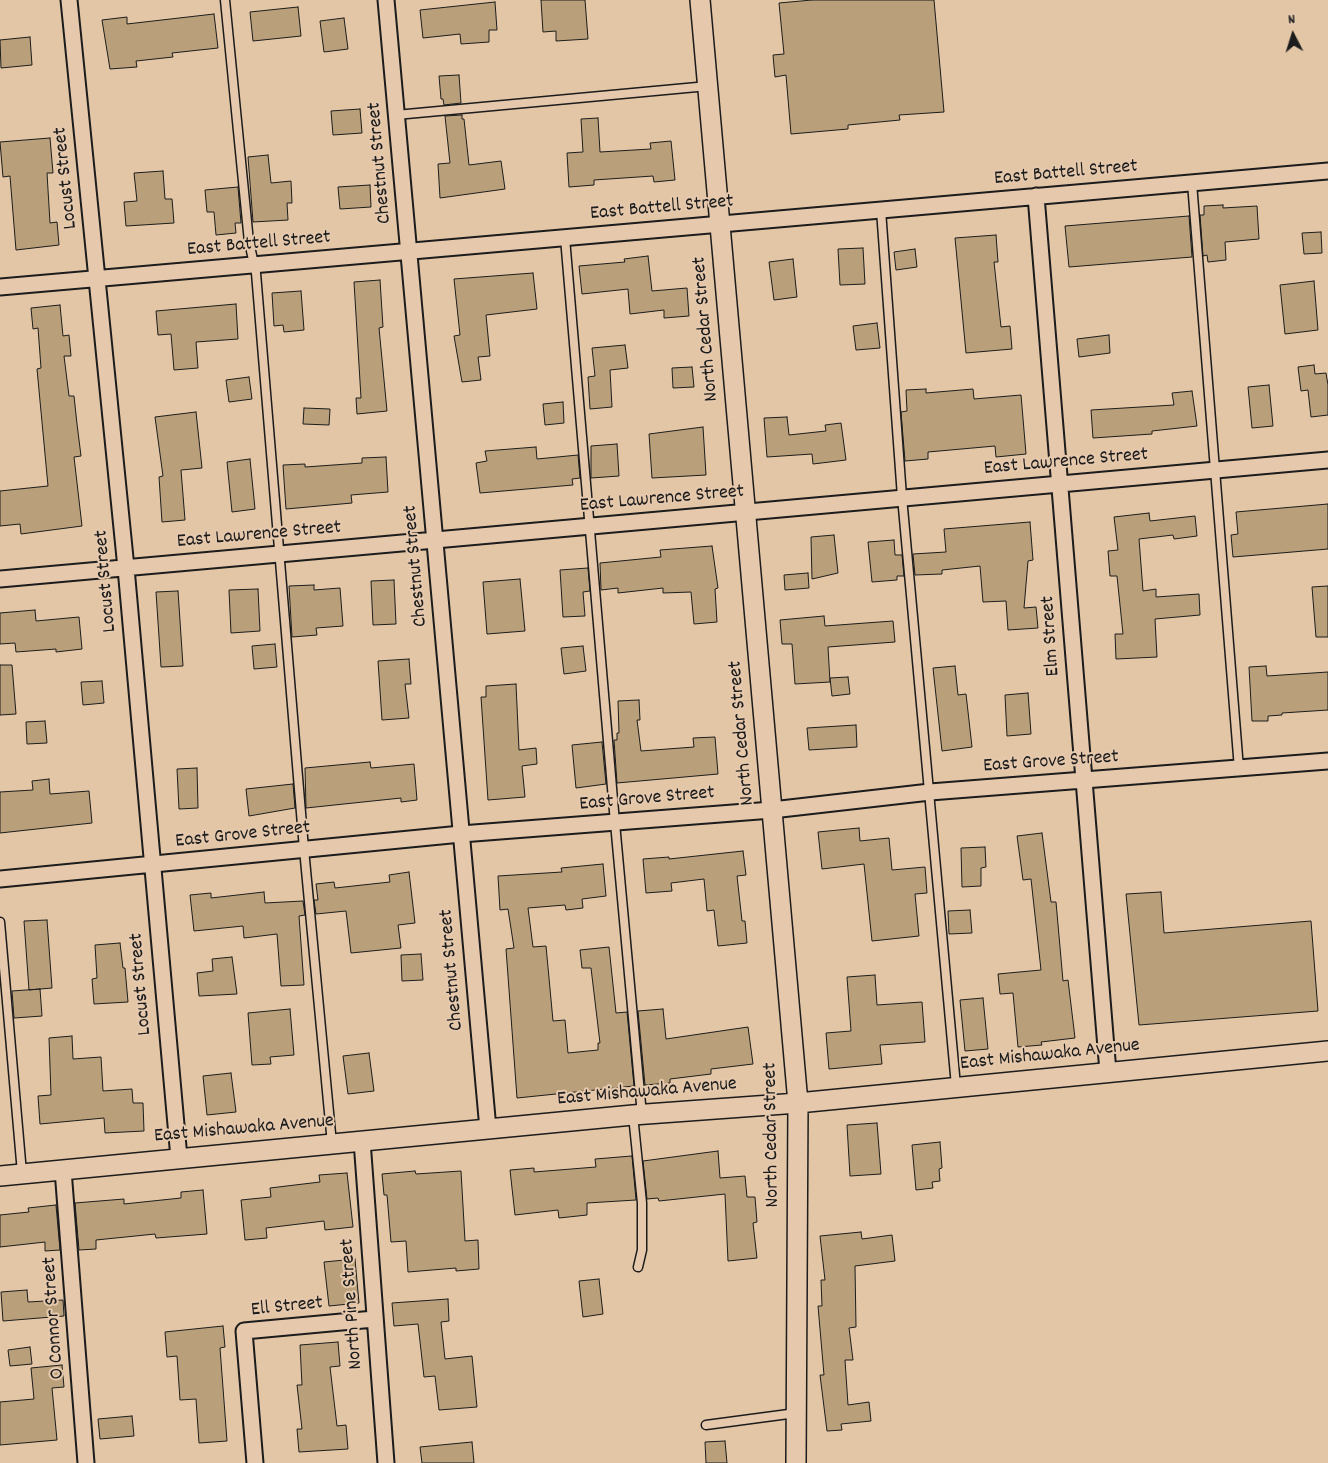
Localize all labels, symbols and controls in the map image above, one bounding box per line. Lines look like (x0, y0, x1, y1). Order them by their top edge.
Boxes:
north arrow (1268, 10, 1318, 60)
text: N (1287, 10, 1296, 30)
street label: Chestnut Street (364, 101, 398, 225)
street label: Locust Street (50, 126, 84, 230)
street label: East Battell Street (993, 156, 1139, 192)
street label: East Battell Street (589, 191, 735, 227)
street label: East Battell Street (186, 227, 332, 263)
street label: North Cedar Street (689, 256, 725, 402)
street label: East Lawrence Street (983, 444, 1149, 482)
street label: East Lawrence Street (579, 481, 745, 519)
street label: Chestnut Street (400, 504, 434, 628)
street label: East Lawrence Street (176, 517, 342, 555)
street label: Locust Street (91, 529, 123, 633)
street label: Elm Street (1037, 595, 1067, 677)
street label: North Cedar Street (725, 660, 761, 806)
street label: East Grove Street (983, 746, 1119, 780)
street label: East Grove Street (578, 782, 716, 818)
street label: East Grove Street (174, 817, 312, 855)
street label: Chestnut Street (436, 908, 470, 1032)
street label: Locust Street (126, 932, 158, 1036)
street label: East Mishawaka Avenue (959, 1035, 1141, 1077)
street label: North Cedar Street (760, 1062, 786, 1208)
street label: East Mishawaka Avenue (556, 1073, 738, 1113)
street label: East Mishawaka Avenue (153, 1110, 335, 1150)
street label: North Pine Street (336, 1238, 370, 1370)
street label: O Connor Street (39, 1256, 71, 1380)
street label: Ell Street (250, 1292, 324, 1324)

